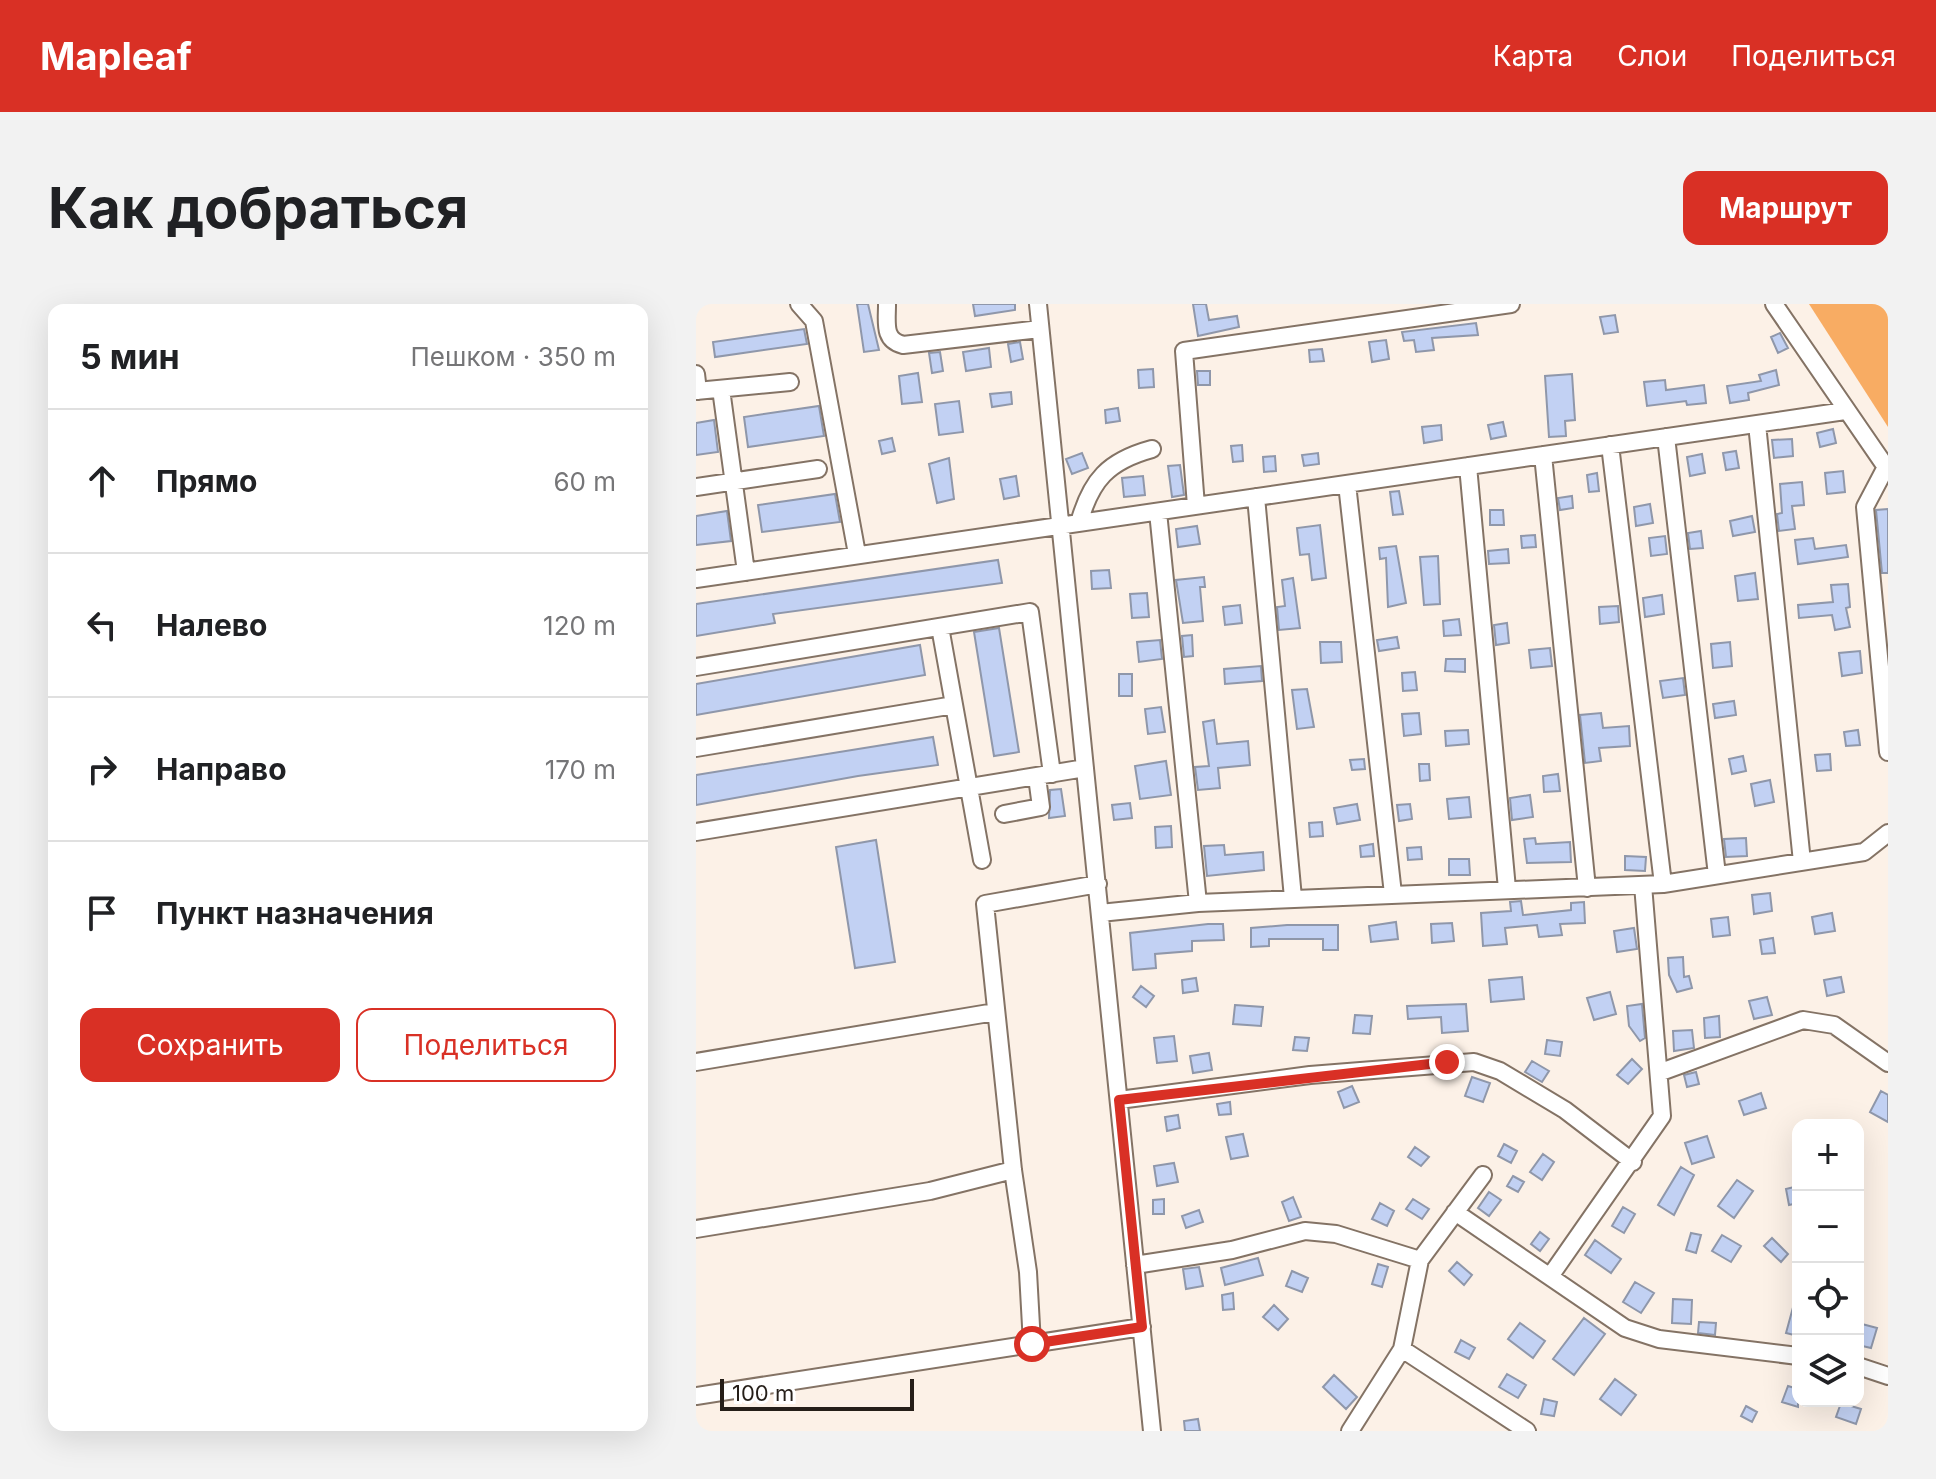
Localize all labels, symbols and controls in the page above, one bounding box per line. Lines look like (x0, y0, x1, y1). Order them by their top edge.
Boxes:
text: Mapleaf (40, 33, 192, 79)
text: Карта (1493, 39, 1573, 73)
text: Слои (1617, 39, 1687, 73)
text: Поделиться (1731, 39, 1896, 73)
button: Маршрут (1683, 171, 1888, 245)
text: Как добраться (48, 174, 468, 242)
text: 5 мин (80, 336, 180, 377)
text: Пешком · 350 m (411, 341, 616, 372)
icon: ahead (80, 459, 124, 503)
text: Прямо (156, 463, 257, 499)
text: 60 m (553, 466, 616, 497)
icon: left (80, 603, 124, 647)
text: Налево (156, 607, 268, 643)
text: 120 m (543, 610, 616, 641)
icon: right (80, 747, 124, 791)
text: Направо (156, 751, 287, 787)
text: 170 m (545, 754, 616, 785)
icon: arrive (80, 891, 124, 935)
text: Пункт назначения (156, 895, 434, 931)
button: Сохранить (80, 1008, 340, 1082)
button: Поделиться (356, 1008, 616, 1082)
route end (1429, 1044, 1465, 1080)
map controls (1792, 1119, 1864, 1407)
button: + (1792, 1119, 1864, 1191)
button: − (1792, 1191, 1864, 1263)
button: locate (1792, 1263, 1864, 1335)
route start (1014, 1326, 1050, 1362)
button: layers (1792, 1335, 1864, 1407)
scale bar (720, 1375, 914, 1411)
text: 100 m (732, 1380, 794, 1406)

